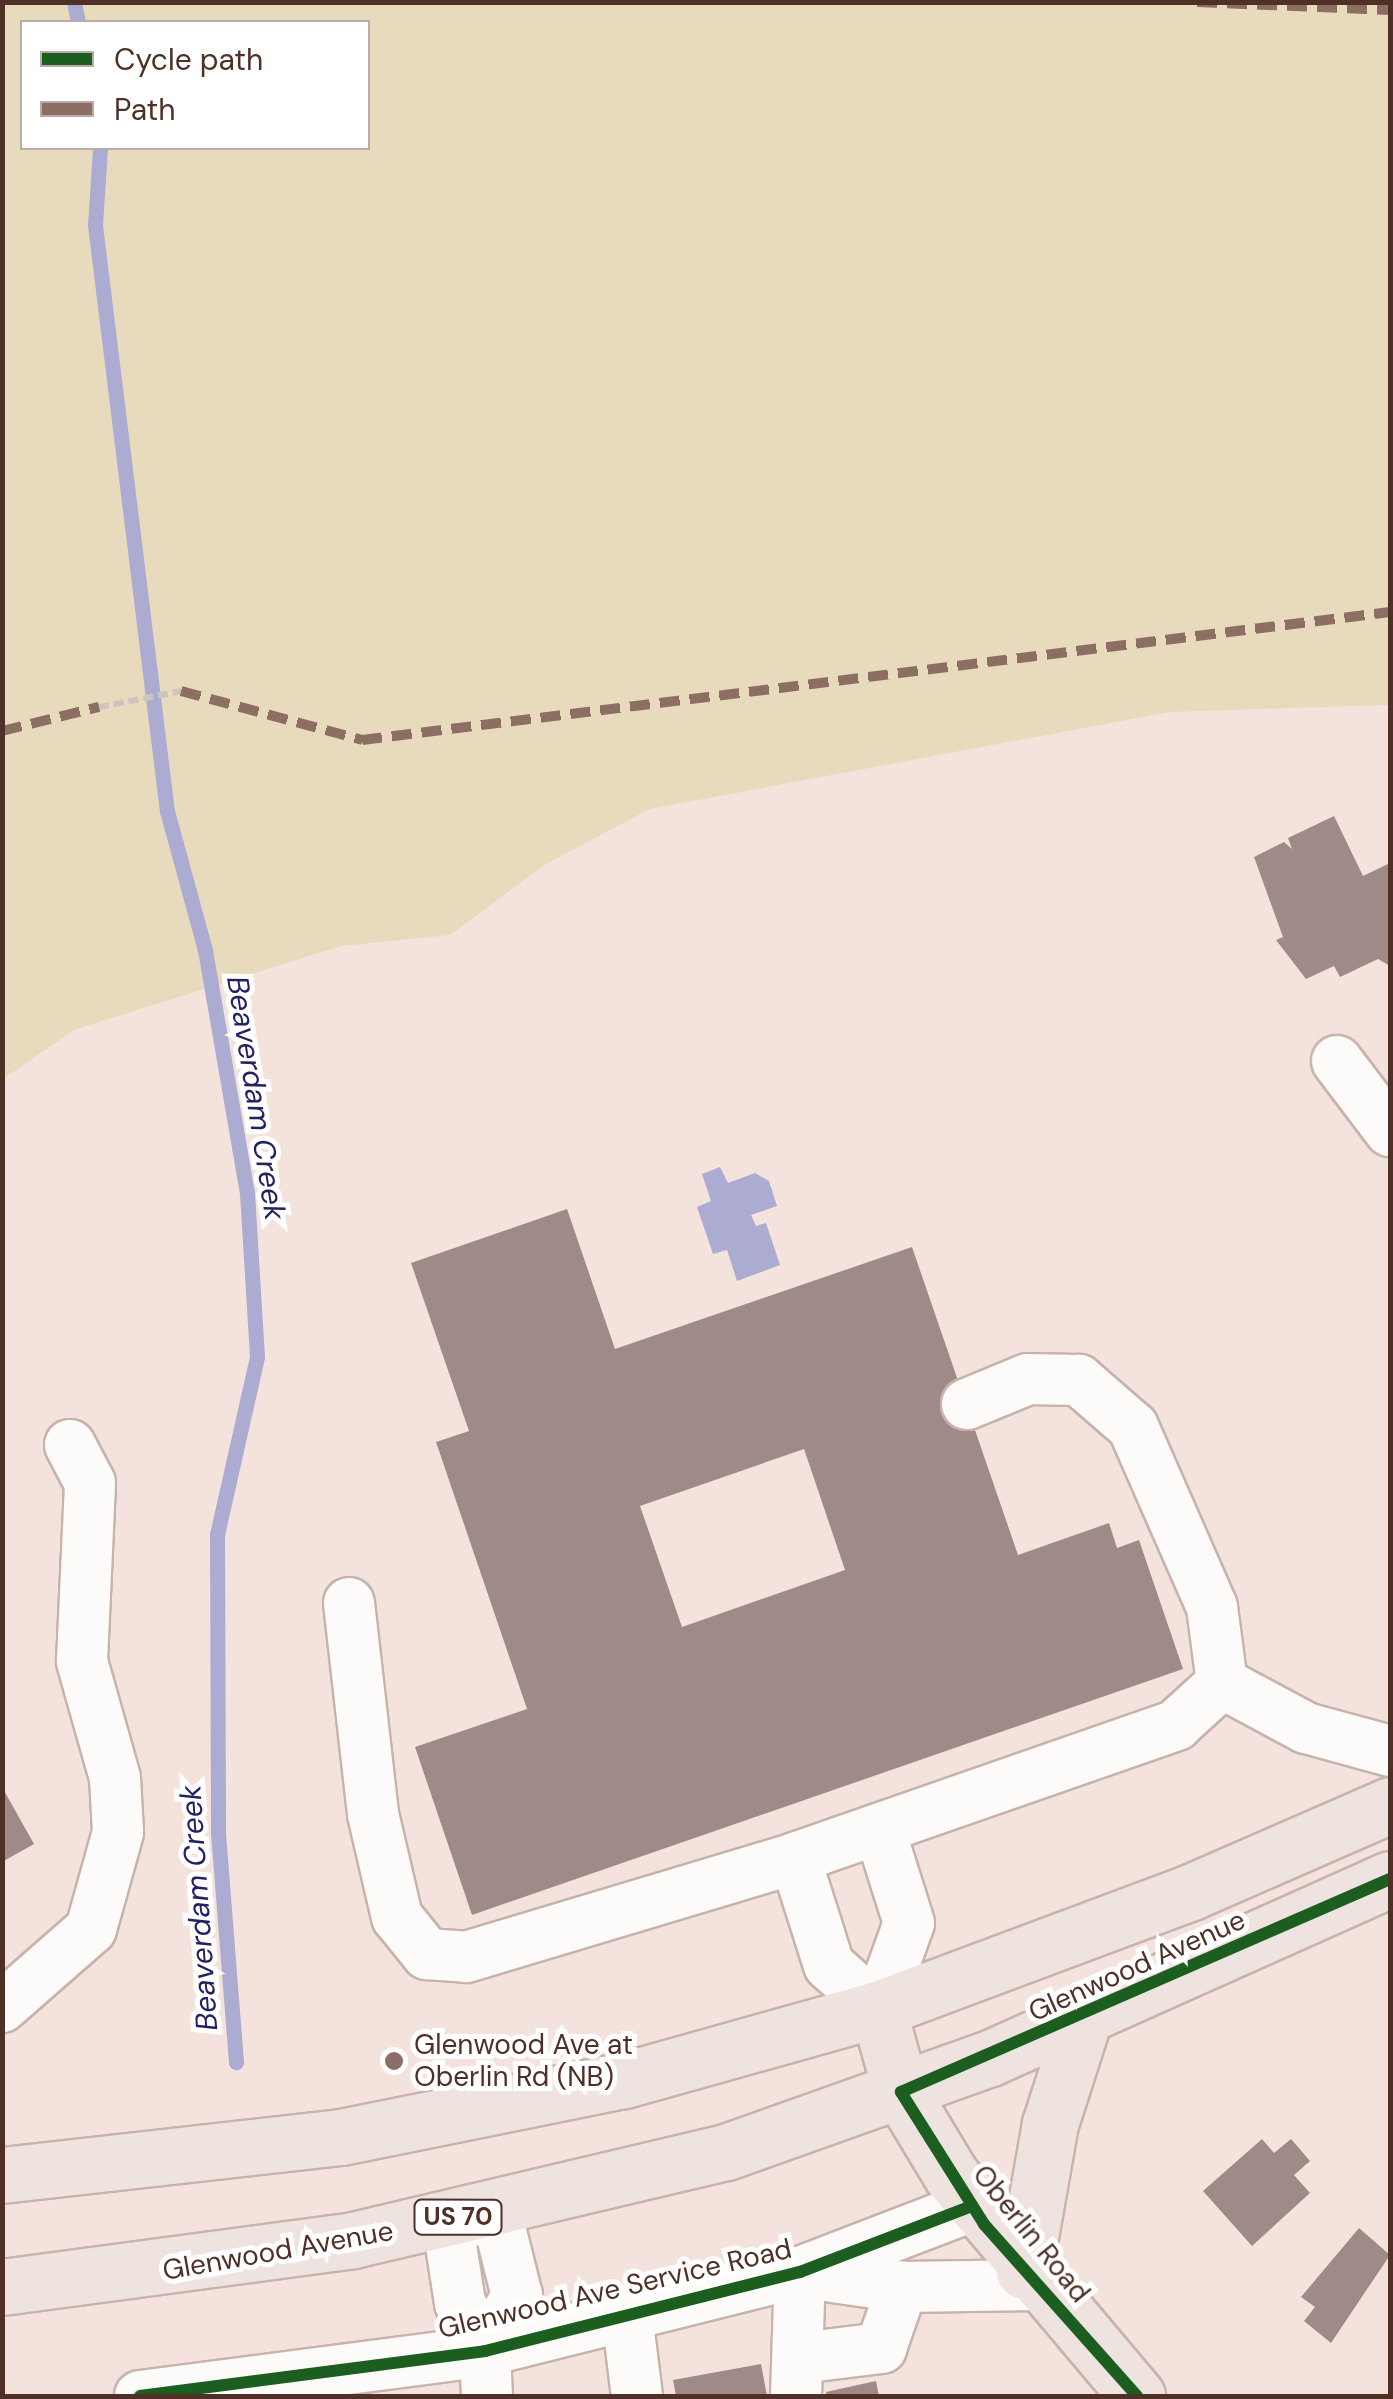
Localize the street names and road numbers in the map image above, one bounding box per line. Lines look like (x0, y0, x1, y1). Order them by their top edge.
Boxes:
street label: Glenwood Avenue (1023, 1903, 1251, 2029)
street label: Oberlin Road (965, 2158, 1097, 2310)
road number: US 70 (413, 2197, 503, 2237)
street label: Glenwood Avenue (160, 2214, 396, 2288)
street label: Glenwood Ave Service Road (435, 2232, 795, 2346)

